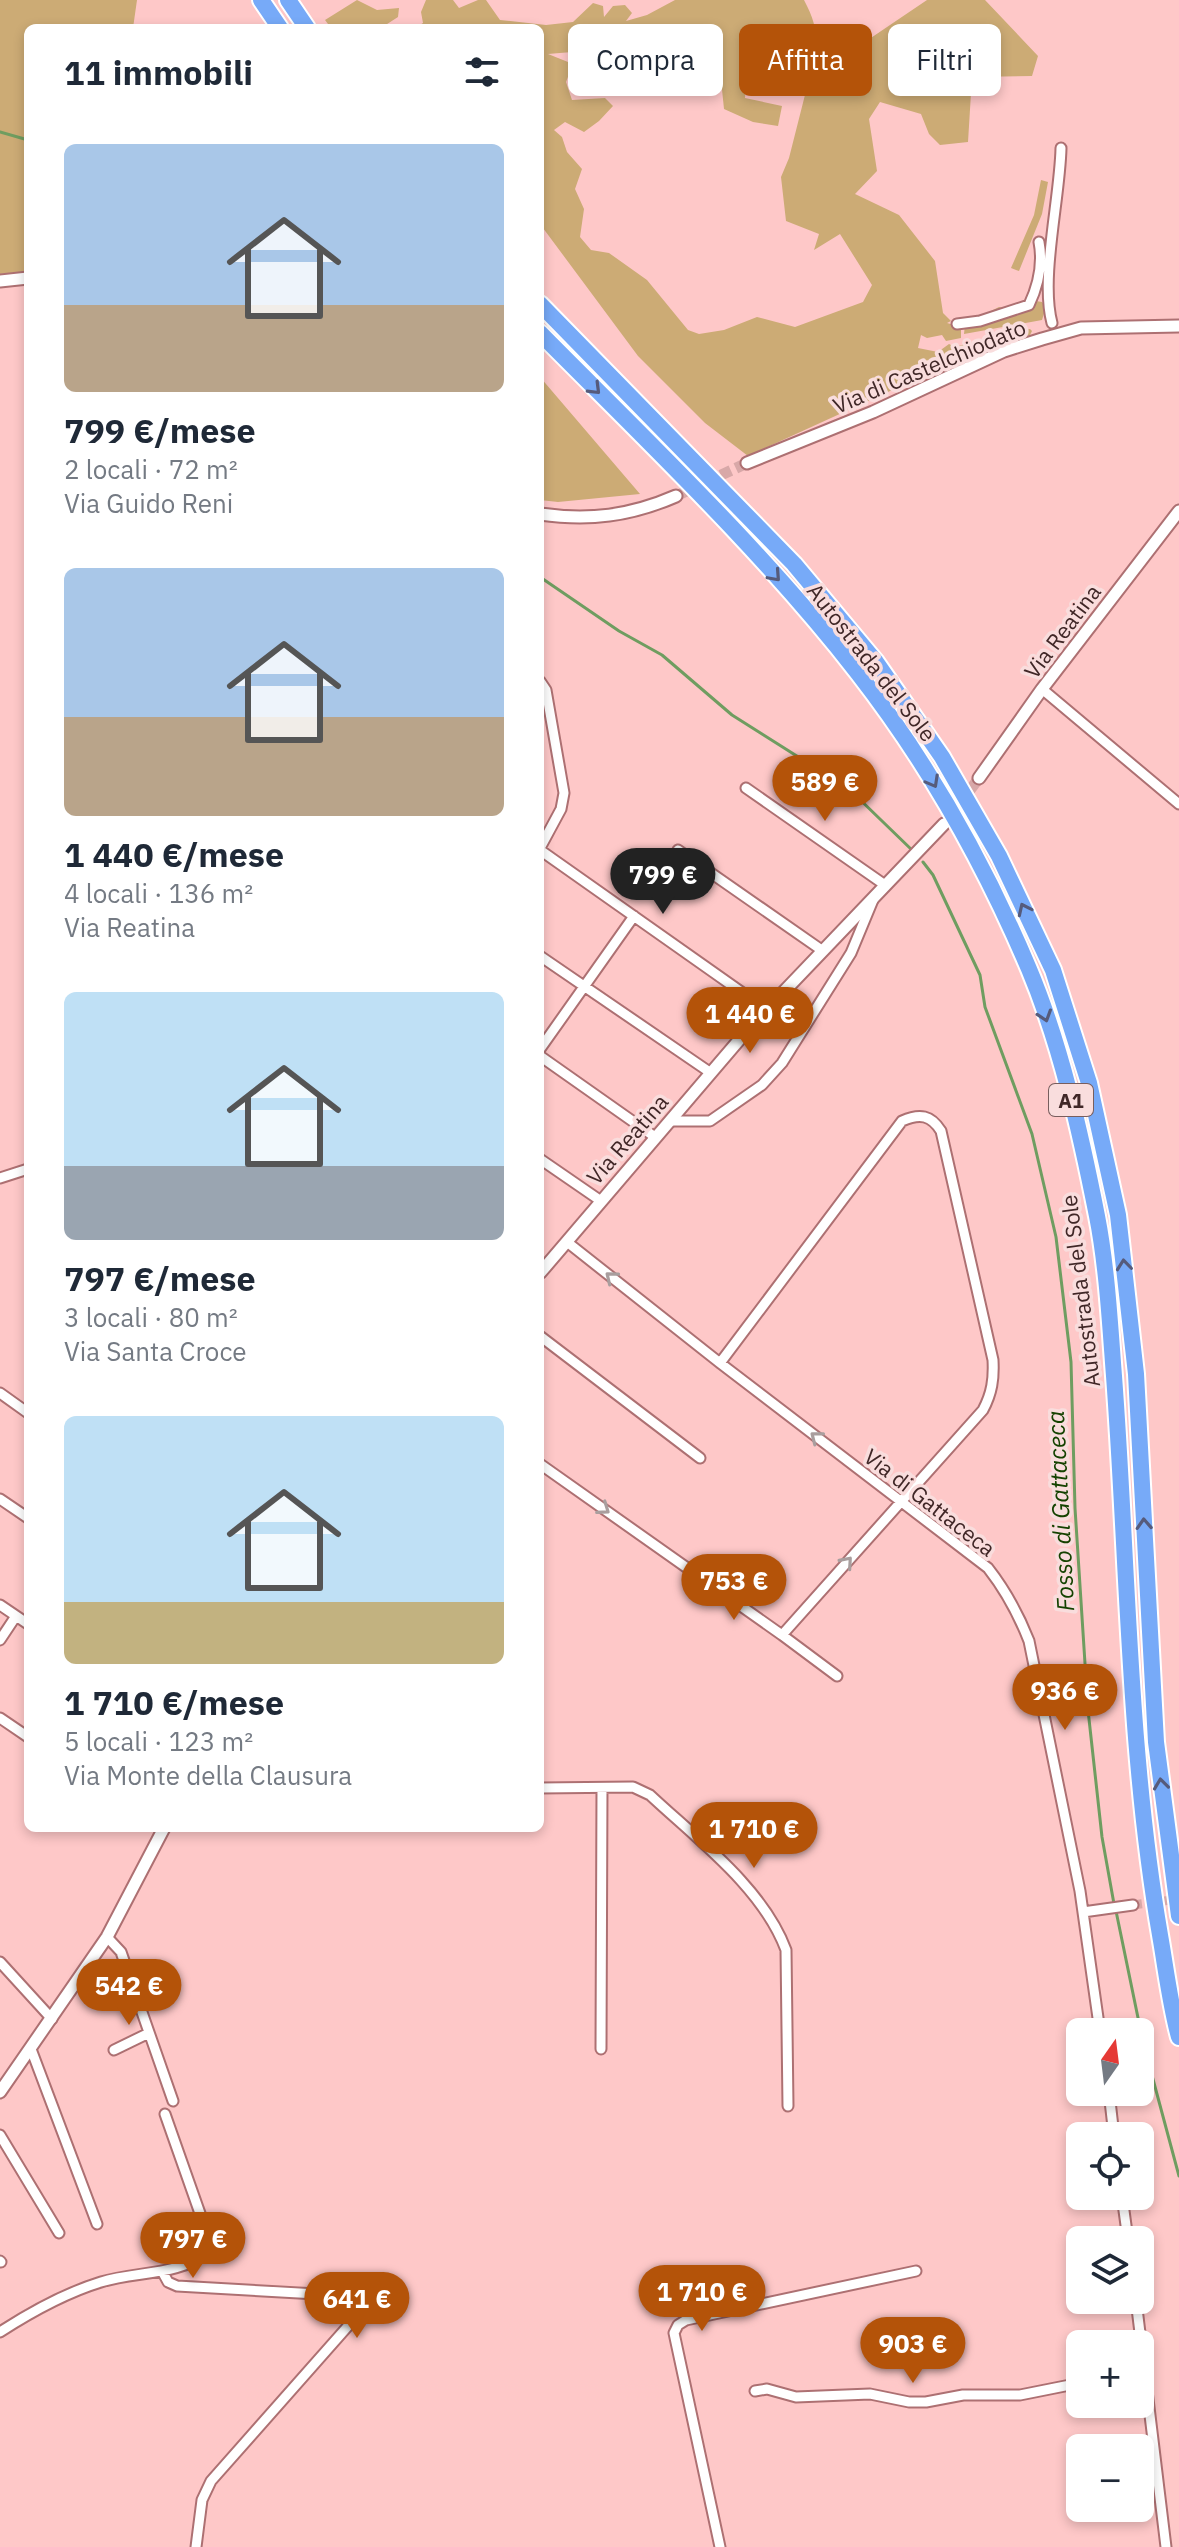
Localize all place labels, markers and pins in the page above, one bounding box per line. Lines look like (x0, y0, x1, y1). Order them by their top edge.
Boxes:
pin: 589 € (769, 755, 881, 823)
pin: 799 € (607, 848, 719, 916)
pin: 1 440 € (676, 987, 824, 1055)
pin: 753 € (678, 1554, 790, 1622)
pin: 936 € (1009, 1664, 1121, 1732)
pin: 1 710 € (680, 1802, 828, 1870)
pin: 542 € (73, 1959, 185, 2027)
pin: 797 € (137, 2212, 249, 2280)
pin: 1 710 € (628, 2265, 776, 2333)
pin: 641 € (301, 2272, 413, 2340)
pin: 903 € (857, 2317, 969, 2385)

